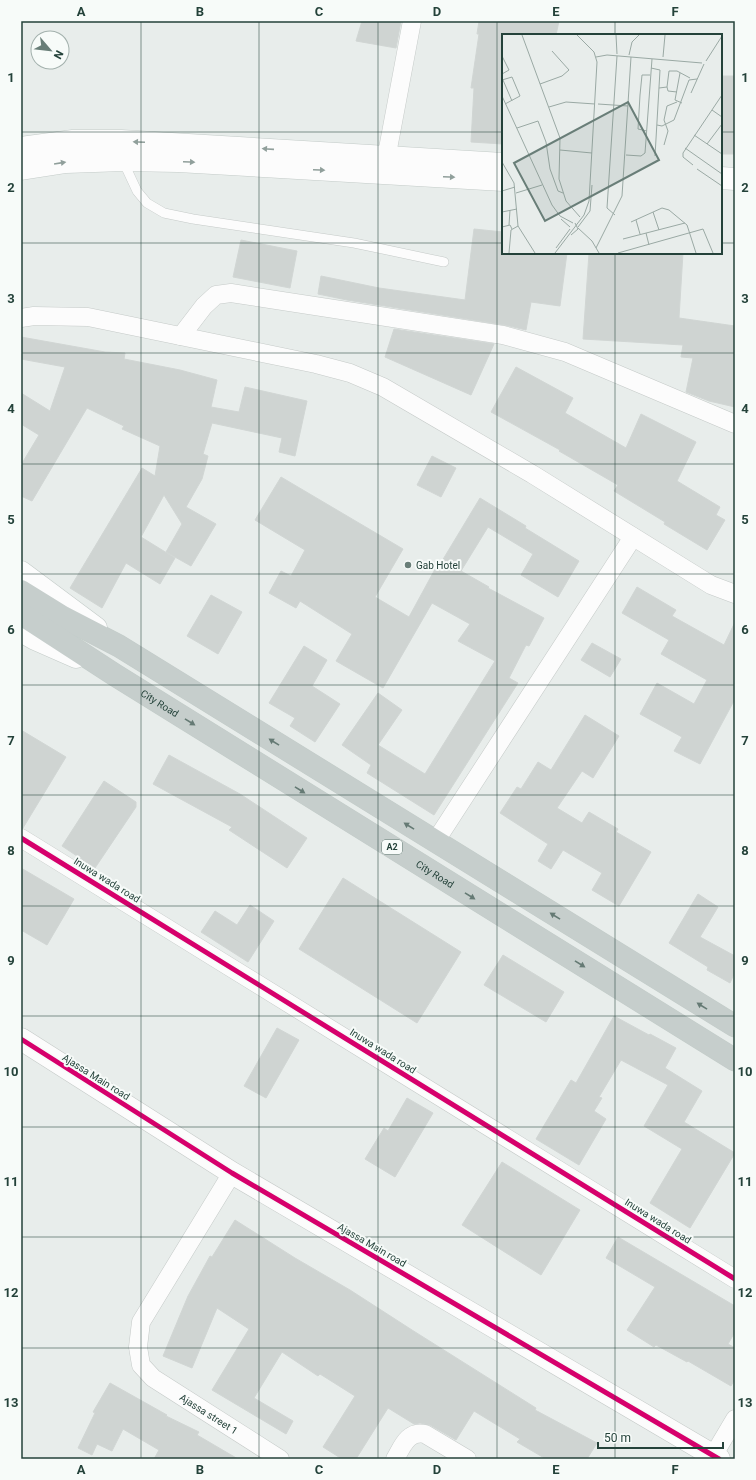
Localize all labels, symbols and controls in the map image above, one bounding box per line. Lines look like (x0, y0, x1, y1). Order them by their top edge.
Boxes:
text: A (77, 4, 86, 19)
text: B (196, 4, 204, 19)
text: C (315, 4, 324, 19)
text: D (433, 4, 441, 19)
text: E (552, 4, 560, 19)
text: F (671, 4, 679, 19)
north arrow (30, 30, 70, 70)
inset map (502, 34, 722, 254)
text: N (51, 48, 66, 61)
text: 1 (7, 70, 15, 85)
text: 1 (741, 70, 749, 85)
one-way arrow (132, 139, 145, 145)
one-way arrow (262, 146, 274, 153)
one-way arrow (183, 159, 196, 165)
one-way arrow (53, 160, 66, 166)
one-way arrow (313, 166, 325, 173)
one-way arrow (443, 174, 455, 181)
text: 2 (7, 180, 15, 195)
text: 2 (741, 180, 749, 195)
text: 3 (7, 291, 15, 306)
text: 3 (741, 291, 749, 306)
text: 4 (7, 401, 15, 416)
text: 4 (741, 401, 749, 416)
text: 5 (7, 512, 15, 527)
text: 5 (741, 512, 749, 527)
marker: Gab Hotel (403, 560, 413, 570)
place label: Gab Hotel (416, 560, 460, 571)
text: 6 (7, 622, 15, 637)
text: 6 (741, 622, 749, 637)
street label: City Road (139, 687, 181, 719)
one-way arrow (184, 718, 196, 725)
text: 7 (7, 733, 15, 748)
text: 7 (741, 733, 749, 748)
one-way arrow (269, 739, 280, 746)
one-way arrow (295, 786, 305, 794)
one-way arrow (403, 822, 415, 829)
road number: A2 (382, 840, 402, 854)
text: 8 (7, 843, 15, 858)
text: 8 (741, 843, 749, 858)
street label: Inuwa wada road (72, 855, 142, 905)
street label: City Road (414, 858, 456, 890)
one-way arrow (464, 892, 476, 899)
one-way arrow (549, 912, 561, 919)
text: 9 (7, 953, 15, 968)
text: 9 (741, 953, 749, 968)
one-way arrow (574, 961, 586, 968)
one-way arrow (697, 1002, 707, 1010)
street label: Inuwa wada road (348, 1026, 418, 1076)
street label: Ajassa Main road (60, 1052, 132, 1102)
text: 10 (4, 1064, 18, 1079)
text: 10 (738, 1064, 752, 1079)
text: 11 (4, 1174, 18, 1189)
text: 11 (738, 1174, 752, 1189)
street label: Inuwa wada road (623, 1196, 693, 1246)
street label: Ajassa Main road (336, 1221, 408, 1269)
text: 12 (4, 1285, 18, 1300)
text: 12 (738, 1285, 752, 1300)
street label: Ajassa street 1 (178, 1391, 240, 1436)
text: 13 (4, 1395, 18, 1410)
text: 13 (738, 1395, 752, 1410)
scale bar (598, 1424, 723, 1450)
text: 50 m (604, 1431, 631, 1445)
text: A (77, 1462, 86, 1477)
text: B (196, 1462, 204, 1477)
text: C (315, 1462, 324, 1477)
text: D (433, 1462, 441, 1477)
text: E (552, 1462, 560, 1477)
text: F (671, 1462, 679, 1477)

